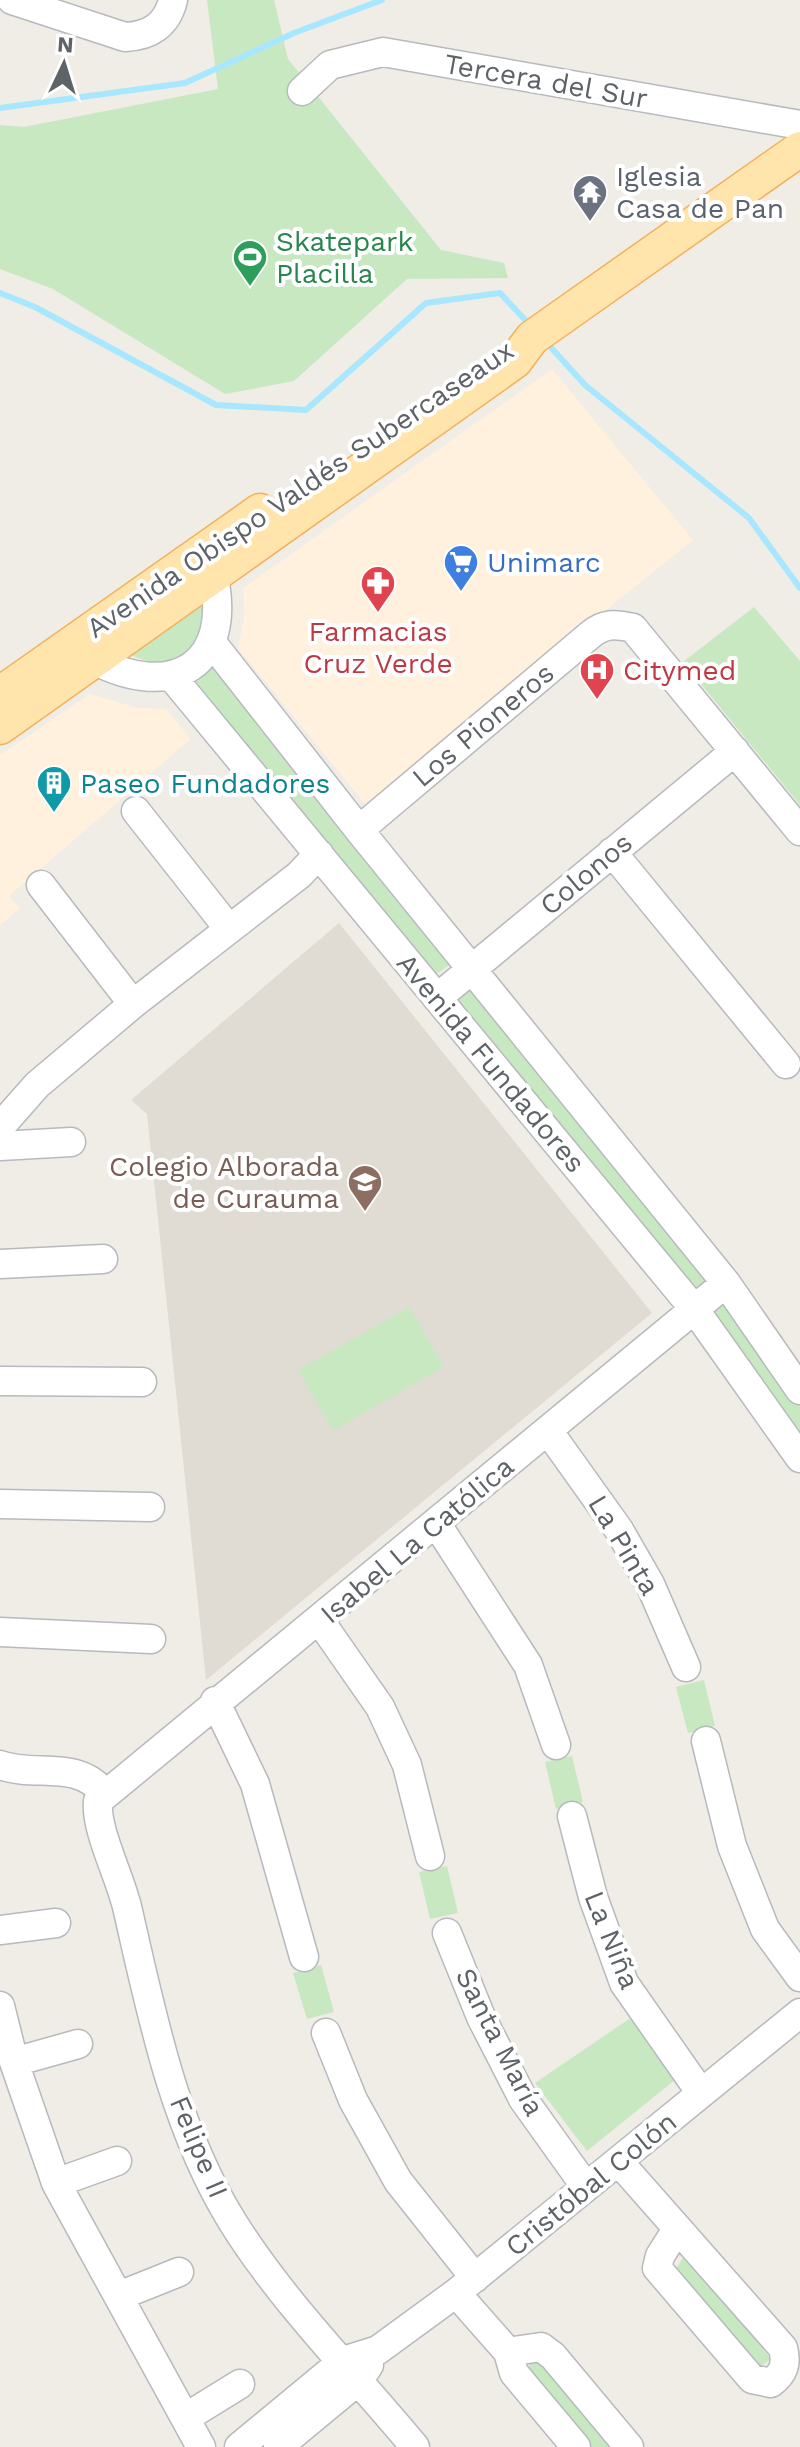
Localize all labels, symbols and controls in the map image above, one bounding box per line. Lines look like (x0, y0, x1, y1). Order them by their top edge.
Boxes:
north arrow (24, 24, 104, 104)
text: N (56, 32, 74, 58)
street label: Tercera del Sur (442, 47, 650, 115)
place label: Iglesia Casa de Pan (616, 160, 784, 225)
temple icon: Iglesia Casa de Pan (571, 173, 609, 223)
place label: Skatepark Placilla (276, 225, 414, 290)
sports icon: Skatepark Placilla (231, 238, 269, 288)
street label: Avenida Obispo Valdés Subercaseaux (80, 333, 520, 645)
supermarket icon: Unimarc (442, 543, 480, 593)
place label: Unimarc (487, 546, 601, 579)
pharmacy icon: Farmacias Cruz Verde (359, 564, 397, 614)
place label: Farmacias Cruz Verde (303, 615, 453, 680)
hospital icon: Citymed (578, 651, 616, 701)
place label: Citymed (623, 654, 736, 687)
street label: Los Pioneros (405, 656, 561, 794)
building icon: Paseo Fundadores (35, 764, 73, 814)
place label: Paseo Fundadores (80, 767, 330, 800)
street label: Colonos (533, 826, 639, 922)
street label: Avenida Fundadores (390, 947, 592, 1179)
place label: Colegio Alborada de Curauma (109, 1150, 339, 1215)
school or university icon: Colegio Alborada de Curauma (346, 1163, 384, 1213)
street label: Isabel La Católica (314, 1450, 520, 1630)
street label: La Pinta (581, 1489, 667, 1601)
street label: La Niña (577, 1886, 647, 1994)
street label: Santa María (449, 1963, 551, 2122)
street label: Felipe II (163, 2091, 235, 2203)
street label: Cristóbal Colón (499, 2105, 683, 2263)

